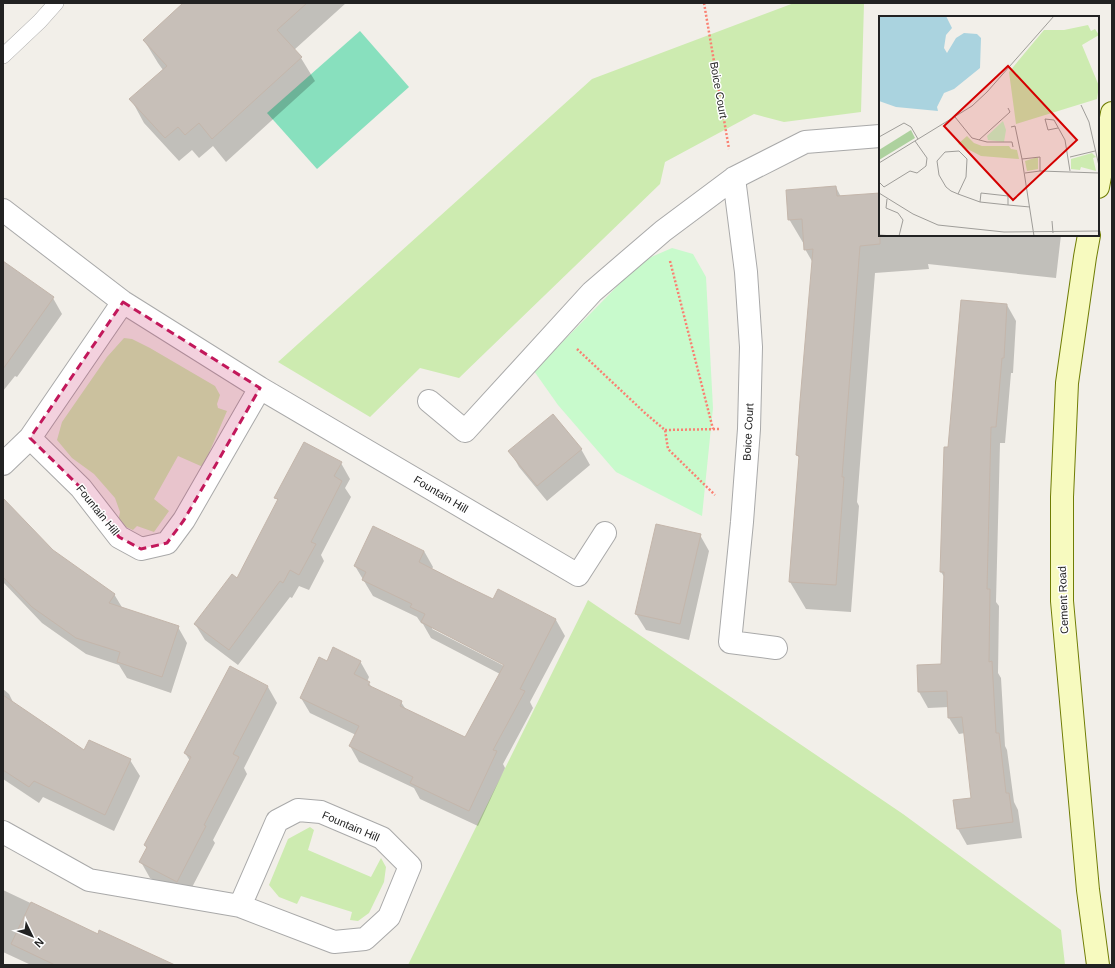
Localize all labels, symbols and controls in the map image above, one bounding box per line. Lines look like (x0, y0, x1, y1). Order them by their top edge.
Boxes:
inset map (879, 16, 1099, 236)
street label: Boice Court (708, 61, 730, 119)
street label: Boice Court (741, 403, 755, 461)
street label: Fountain Hill (412, 473, 470, 515)
street label: Fountain Hill (74, 482, 122, 538)
street label: Cement Road (1056, 566, 1070, 634)
street label: Fountain Hill (321, 809, 381, 843)
north arrow (12, 916, 52, 956)
text: N (32, 936, 46, 950)

